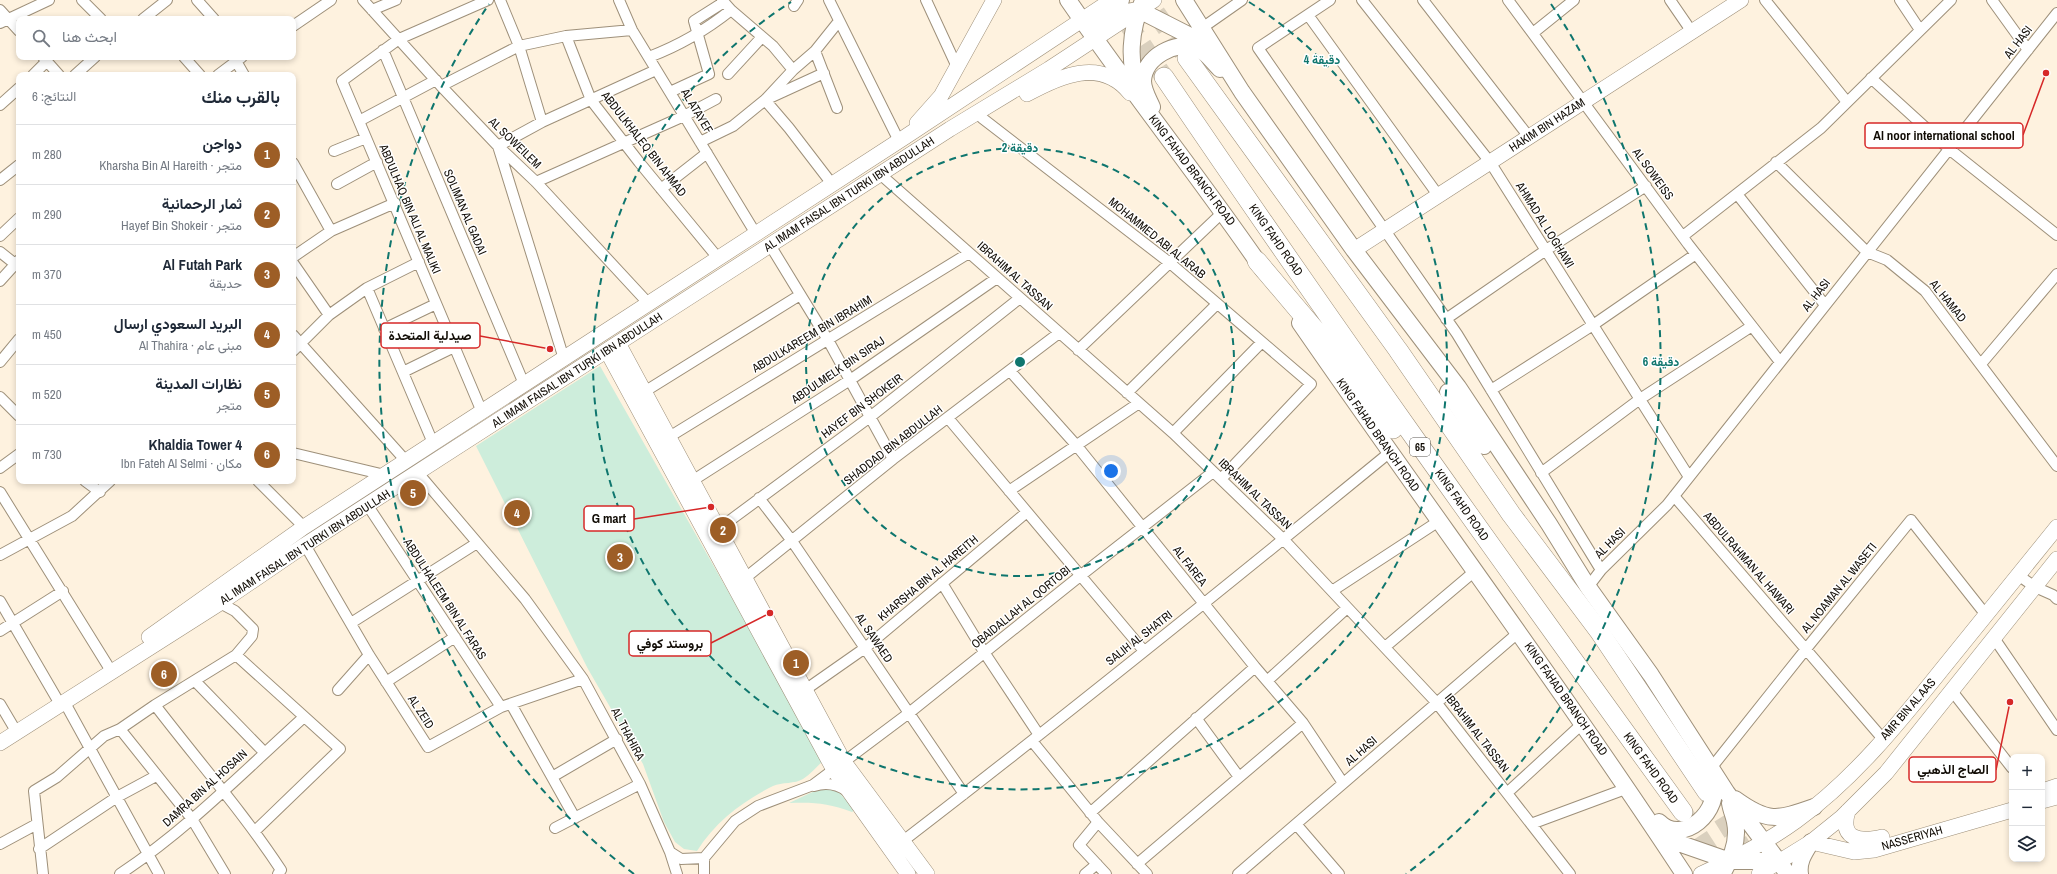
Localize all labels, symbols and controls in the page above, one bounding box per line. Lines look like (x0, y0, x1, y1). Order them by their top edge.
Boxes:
search box (16, 16, 296, 60)
street label: AL HASI (2000, 22, 2036, 62)
text: ابحث هنا (62, 26, 117, 47)
icon: search (30, 27, 52, 49)
text: 4 دقيقة (1304, 52, 1340, 68)
text: بالقرب منك (201, 85, 280, 108)
street label: AL ATAYEF (677, 85, 717, 137)
street label: ABDULKHALEQ BIN AHMAD (597, 87, 690, 200)
text: النتائج: 6 (32, 88, 76, 105)
street label: HAKIM BIN HAZAM (1506, 94, 1588, 156)
street label: KING FAHAD BRANCH ROAD (1145, 111, 1239, 229)
street label: AL SOWEILEM (484, 113, 545, 172)
callout: Al noor international school (1865, 123, 2023, 148)
text: Al noor international school (1873, 127, 2015, 144)
text: دواجن (203, 133, 242, 154)
street label: AL IMAM FAISAL IBN TURKI IBN ABDULLAH (760, 133, 937, 256)
text: 2 دقيقة (1002, 140, 1038, 156)
street label: ABDULHAQ BIN ALI AL MALIKI (375, 141, 445, 276)
street label: AL SOWEISS (1628, 144, 1677, 203)
text: 280 m (32, 146, 62, 163)
text: 1 (264, 146, 270, 163)
text: متجر · Kharsha Bin Al Hareith (99, 157, 242, 174)
street label: SOLIMAN AL GADAI (440, 167, 490, 257)
street label: AHMAD AL LOGHAWI (1512, 178, 1578, 271)
text: ثمار الرحمانية (162, 193, 242, 214)
street label: MOHAMMED ABI AL ARAB (1105, 194, 1209, 282)
street label: KING FAHD ROAD (1245, 201, 1307, 279)
text: 290 m (32, 206, 62, 223)
text: 2 (264, 206, 270, 223)
text: متجر · Hayef Bin Shokeir (121, 217, 242, 234)
street label: IBRAHIM AL TASSAN (974, 238, 1056, 314)
text: Al Futah Park (163, 254, 242, 275)
text: 370 m (32, 266, 62, 283)
text: 3 (264, 266, 270, 283)
text: حديقة (209, 275, 242, 292)
street label: AL HASI (1798, 275, 1834, 315)
street label: AL HAMAD (1925, 276, 1970, 325)
street label: ABDULKAREEM BIN IBRAHIM (748, 292, 875, 377)
street label: AL IMAM FAISAL IBN TURKI IBN ABDULLAH (488, 309, 665, 432)
text: البريد السعودي ارسال (114, 313, 242, 334)
callout: صيدلية المتحدة (381, 323, 480, 348)
text: 450 m (32, 326, 62, 343)
text: 4 (264, 326, 270, 343)
text: صيدلية المتحدة (389, 327, 471, 344)
street label: ABDULMELK BIN SIRAJ (787, 333, 888, 408)
text: مبنى عام · Al Thahira (139, 337, 242, 354)
text: 6 دقيقة (1643, 354, 1679, 370)
centre of rings (1013, 355, 1027, 369)
street label: HAYEF BIN SHOKEIR (818, 370, 906, 442)
text: نظارات المدينة (155, 373, 242, 394)
street label: KING FAHAD BRANCH ROAD (1333, 375, 1423, 495)
text: 520 m (32, 386, 62, 403)
text: 5 (264, 386, 270, 403)
text: متجر (217, 397, 242, 414)
street label: SHADDAD BIN ABDULLAH (840, 401, 946, 489)
text: Khaldia Tower 4 (149, 434, 242, 455)
road number: 65 (1410, 438, 1430, 456)
text: 730 m (32, 446, 62, 463)
text: 6 (264, 446, 270, 463)
text: مكان · Ibn Fateh Al Selmi (121, 455, 242, 472)
street label: IBRAHIM AL TASSAN (1215, 455, 1295, 533)
your location (1101, 461, 1121, 481)
street label: KING FAHD ROAD (1431, 466, 1493, 544)
pin: 5 (400, 478, 426, 508)
street label: AL IMAM FAISAL IBN TURKI IBN ABDULLAH (216, 486, 393, 609)
pin: 4 (504, 498, 530, 528)
callout: G mart (584, 506, 634, 531)
street label: ABDULRAHMAN AL HAWARI (1699, 508, 1798, 618)
text: G mart (592, 510, 627, 527)
pin: 2 (710, 515, 736, 545)
street label: AL HASI (1590, 524, 1629, 563)
street label: KHARSHA BIN AL HAREITH (875, 531, 981, 625)
street label: ABDULHALEEM BIN AL FARAS (399, 535, 490, 663)
street label: AL NOAMAN AL WASETI (1797, 540, 1880, 637)
pin: 3 (607, 542, 633, 572)
street label: AL FAREA (1169, 542, 1211, 590)
street label: OBAIDALLAH AL QORTOBI (968, 562, 1074, 652)
street label: SALIH AL SHATRI (1102, 607, 1176, 669)
street label: AL SAWAED (851, 609, 896, 666)
callout: بروستد كوفي (629, 631, 711, 656)
text: بروستد كوفي (637, 635, 703, 654)
street label: KING FAHAD BRANCH ROAD (1521, 639, 1611, 759)
pin: 1 (783, 648, 809, 678)
pin: 6 (151, 659, 177, 689)
street label: AMR BIN AL AAS (1876, 674, 1940, 744)
street label: IBRAHIM AL TASSAN (1441, 690, 1513, 776)
street label: AL ZEID (404, 691, 438, 732)
street label: AL THAHIRA (607, 704, 649, 763)
street label: KING FAHD ROAD (1620, 729, 1682, 807)
street label: AL HASI (1341, 733, 1380, 770)
street label: DAMRA BIN AL HOSAIN (159, 746, 251, 830)
map controls (2009, 754, 2045, 862)
button: + (2009, 754, 2045, 790)
callout: الصاج الذهبي (1909, 757, 1996, 782)
text: الصاج الذهبي (1917, 761, 1989, 780)
button: − (2009, 790, 2045, 826)
street label: NASSERIYAH (1880, 822, 1944, 854)
button: layers (2009, 826, 2045, 862)

